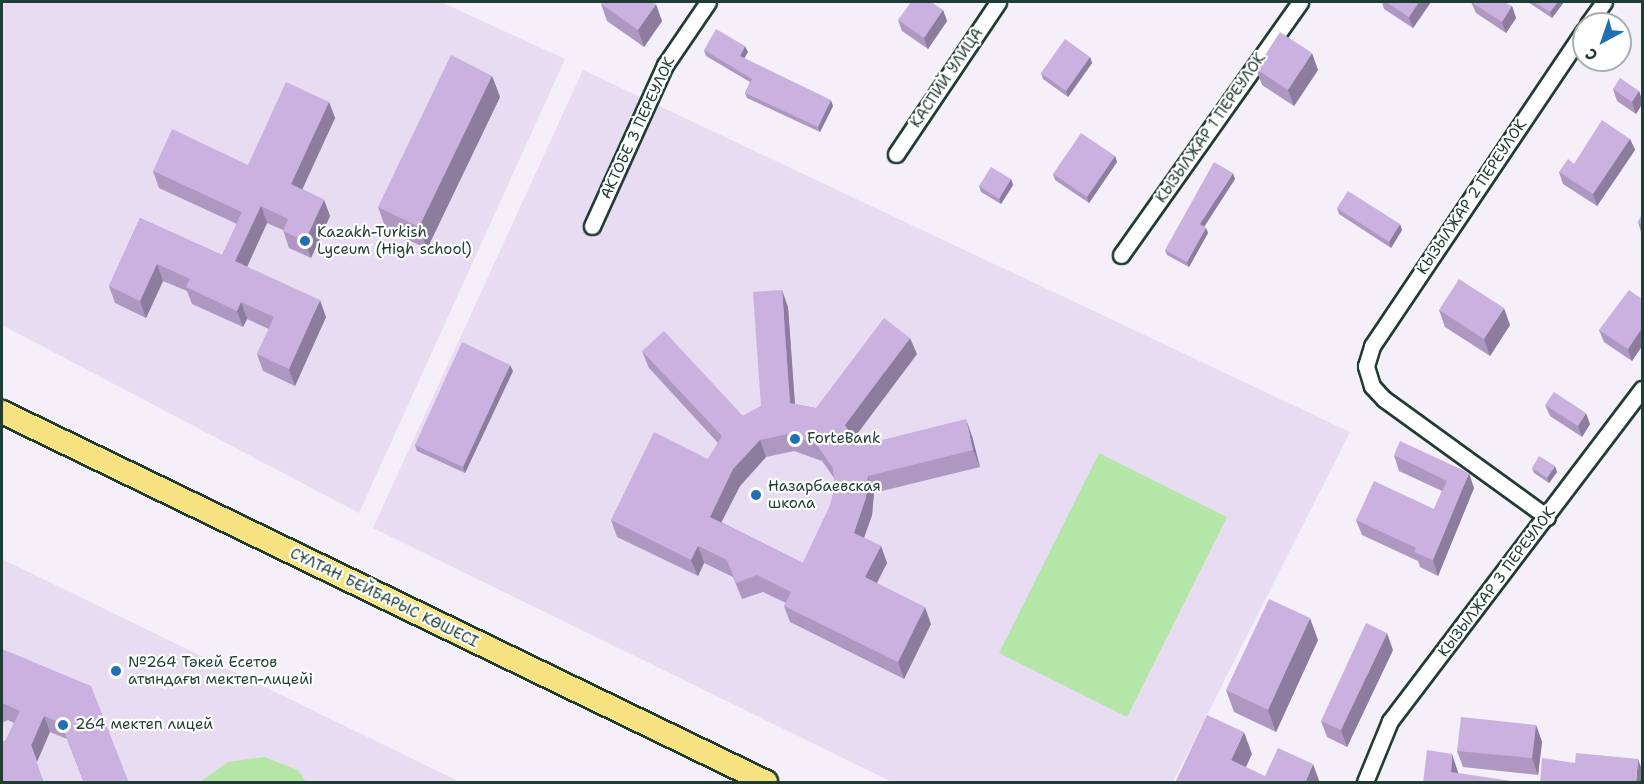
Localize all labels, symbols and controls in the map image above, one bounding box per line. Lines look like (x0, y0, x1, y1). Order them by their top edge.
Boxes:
north arrow (1572, 12, 1632, 72)
street label: КАСПИЙ УЛИЦА (907, 25, 987, 131)
text: С (1581, 43, 1602, 66)
street label: КЫЗЫЛЖАР 1 ПЕРЕУЛОК (1152, 50, 1270, 206)
street label: АКТОБЕ 3 ПЕРЕУЛОК (597, 54, 679, 202)
street label: КЫЗЫЛЖАР 2 ПЕРЕУЛОК (1413, 116, 1531, 278)
place label: Kazakh-Turkish Lyceum (High school) (317, 223, 472, 258)
marker: Kazakh-Turkish Lyceum (High school) (298, 234, 312, 248)
place label: ForteBank (807, 430, 880, 448)
marker: ForteBank (788, 432, 802, 446)
place label: Назарбаевская школа (768, 477, 881, 512)
marker: Назарбаевская школа (749, 488, 763, 502)
street label: КЫЗЫЛЖАР 3 ПЕРЕУЛОК (1435, 503, 1559, 661)
street label: СҰЛТАН БЕЙБАРЫС КӨШЕСІ (287, 545, 481, 651)
place label: №264 Тәкей Есетов атындағы мектеп-лицейі (128, 653, 313, 688)
marker: №264 Тәкей Есетов атындағы мектеп-лицейі (109, 664, 123, 678)
place label: 264 мектеп лицей (75, 716, 213, 734)
marker: 264 мектеп лицей (56, 718, 70, 732)

